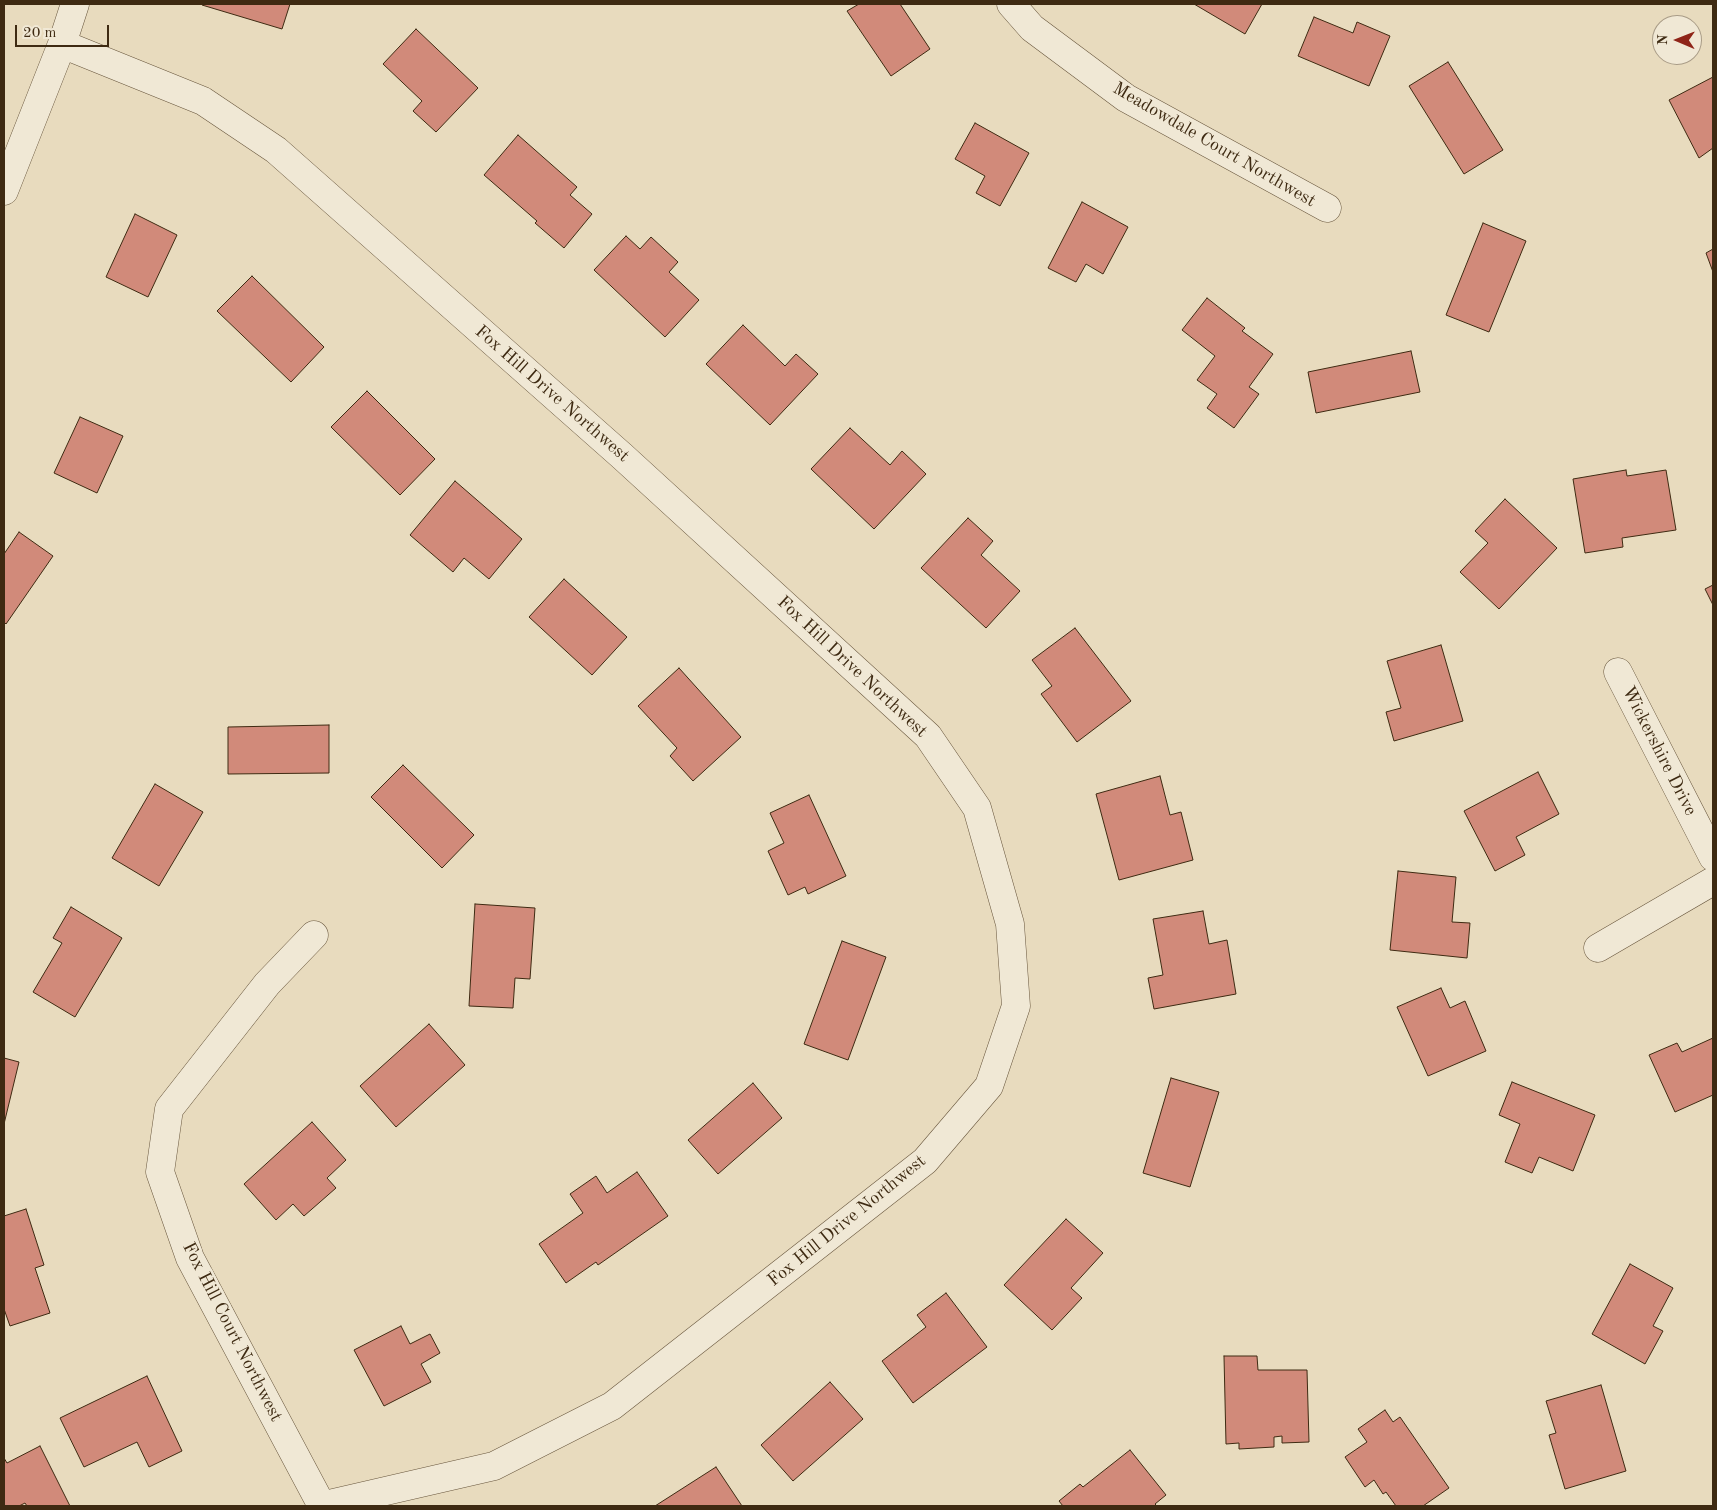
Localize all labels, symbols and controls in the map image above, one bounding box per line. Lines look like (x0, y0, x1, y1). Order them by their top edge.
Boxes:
scale bar (18, 15, 111, 47)
north arrow (1652, 15, 1702, 65)
text: 20 m (23, 26, 57, 41)
text: N (1656, 34, 1670, 45)
street label: Meadowdale Court Northwest (1109, 78, 1319, 212)
street label: Fox Hill Drive Northwest (470, 321, 634, 467)
street label: Fox Hill Drive Northwest (772, 592, 932, 742)
street label: Wickershire Drive (1617, 683, 1701, 819)
street label: Fox Hill Drive Northwest (763, 1150, 931, 1292)
street label: Fox Hill Court Northwest (177, 1239, 287, 1425)

